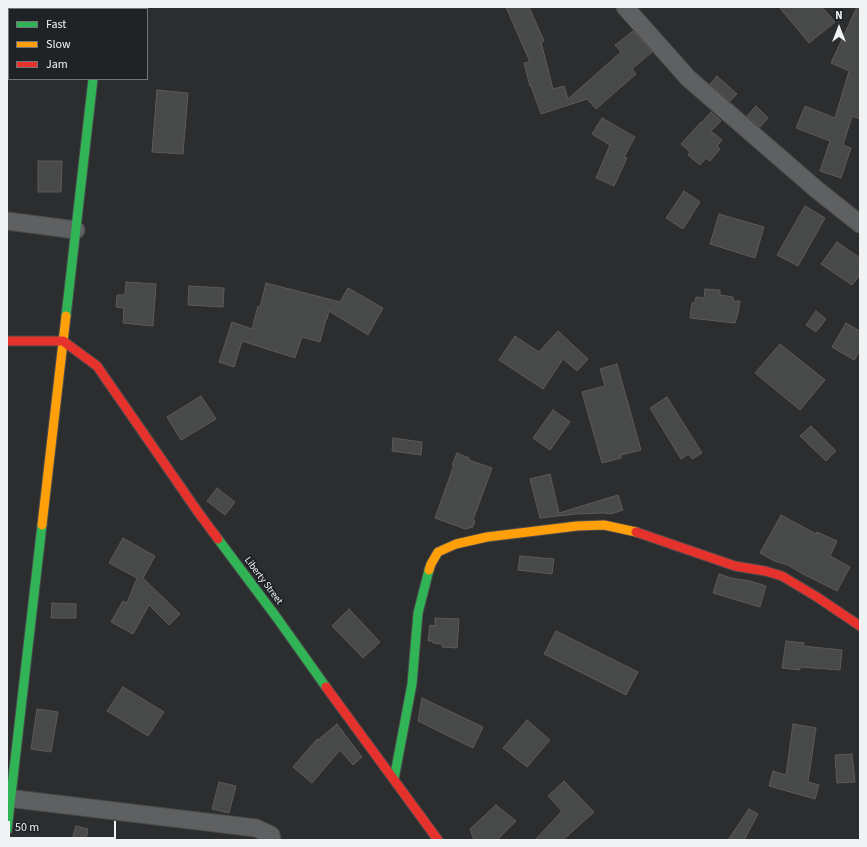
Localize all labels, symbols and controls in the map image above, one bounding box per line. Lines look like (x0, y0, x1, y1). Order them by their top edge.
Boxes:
legend (8, 8, 148, 80)
north arrow (819, 8, 859, 48)
text: N (835, 8, 843, 23)
text: Fast (46, 16, 66, 33)
text: Slow (46, 36, 71, 53)
text: Jam (46, 56, 68, 73)
street label: Liberty Street (241, 555, 285, 607)
scale bar (10, 813, 118, 839)
text: 50 m (15, 819, 39, 836)

